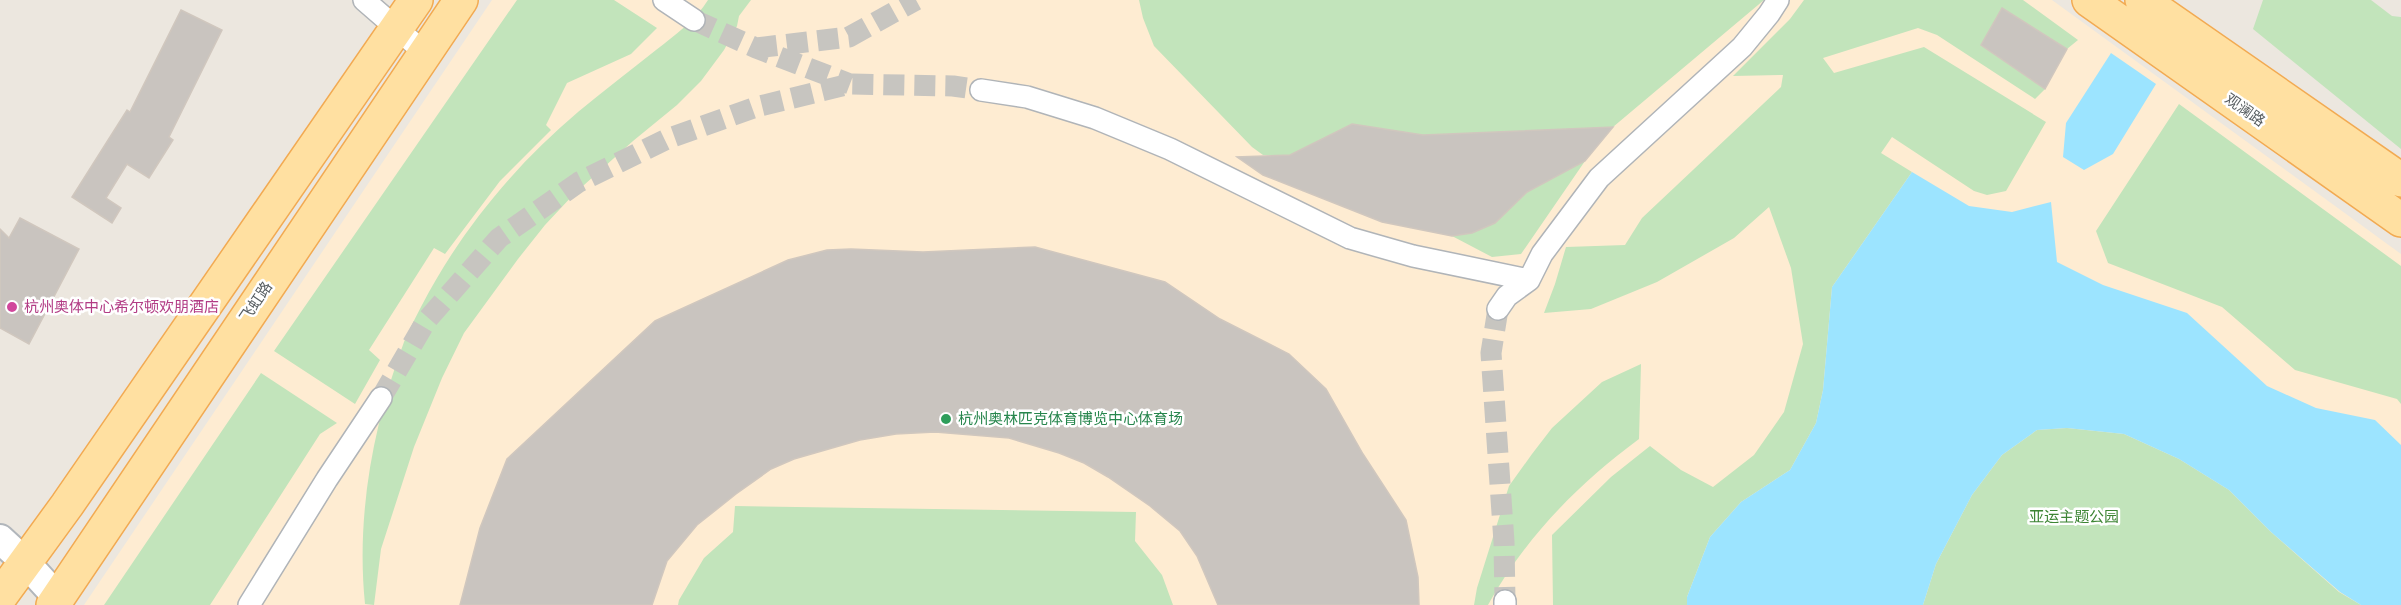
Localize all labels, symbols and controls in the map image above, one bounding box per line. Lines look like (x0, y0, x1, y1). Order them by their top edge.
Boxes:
street label: 观澜路 (2221, 89, 2269, 131)
street label: 飞虹路 (235, 278, 277, 326)
place label: 杭州奥体中心希尔顿欢朋酒店 (24, 297, 219, 317)
marker: 杭州奥体中心希尔顿欢朋酒店 (5, 300, 19, 314)
place label: 杭州奥林匹克体育博览中心体育场 (958, 409, 1183, 429)
marker: 杭州奥林匹克体育博览中心体育场 (939, 412, 953, 426)
park label: 亚运主题公园 (2029, 507, 2119, 527)

